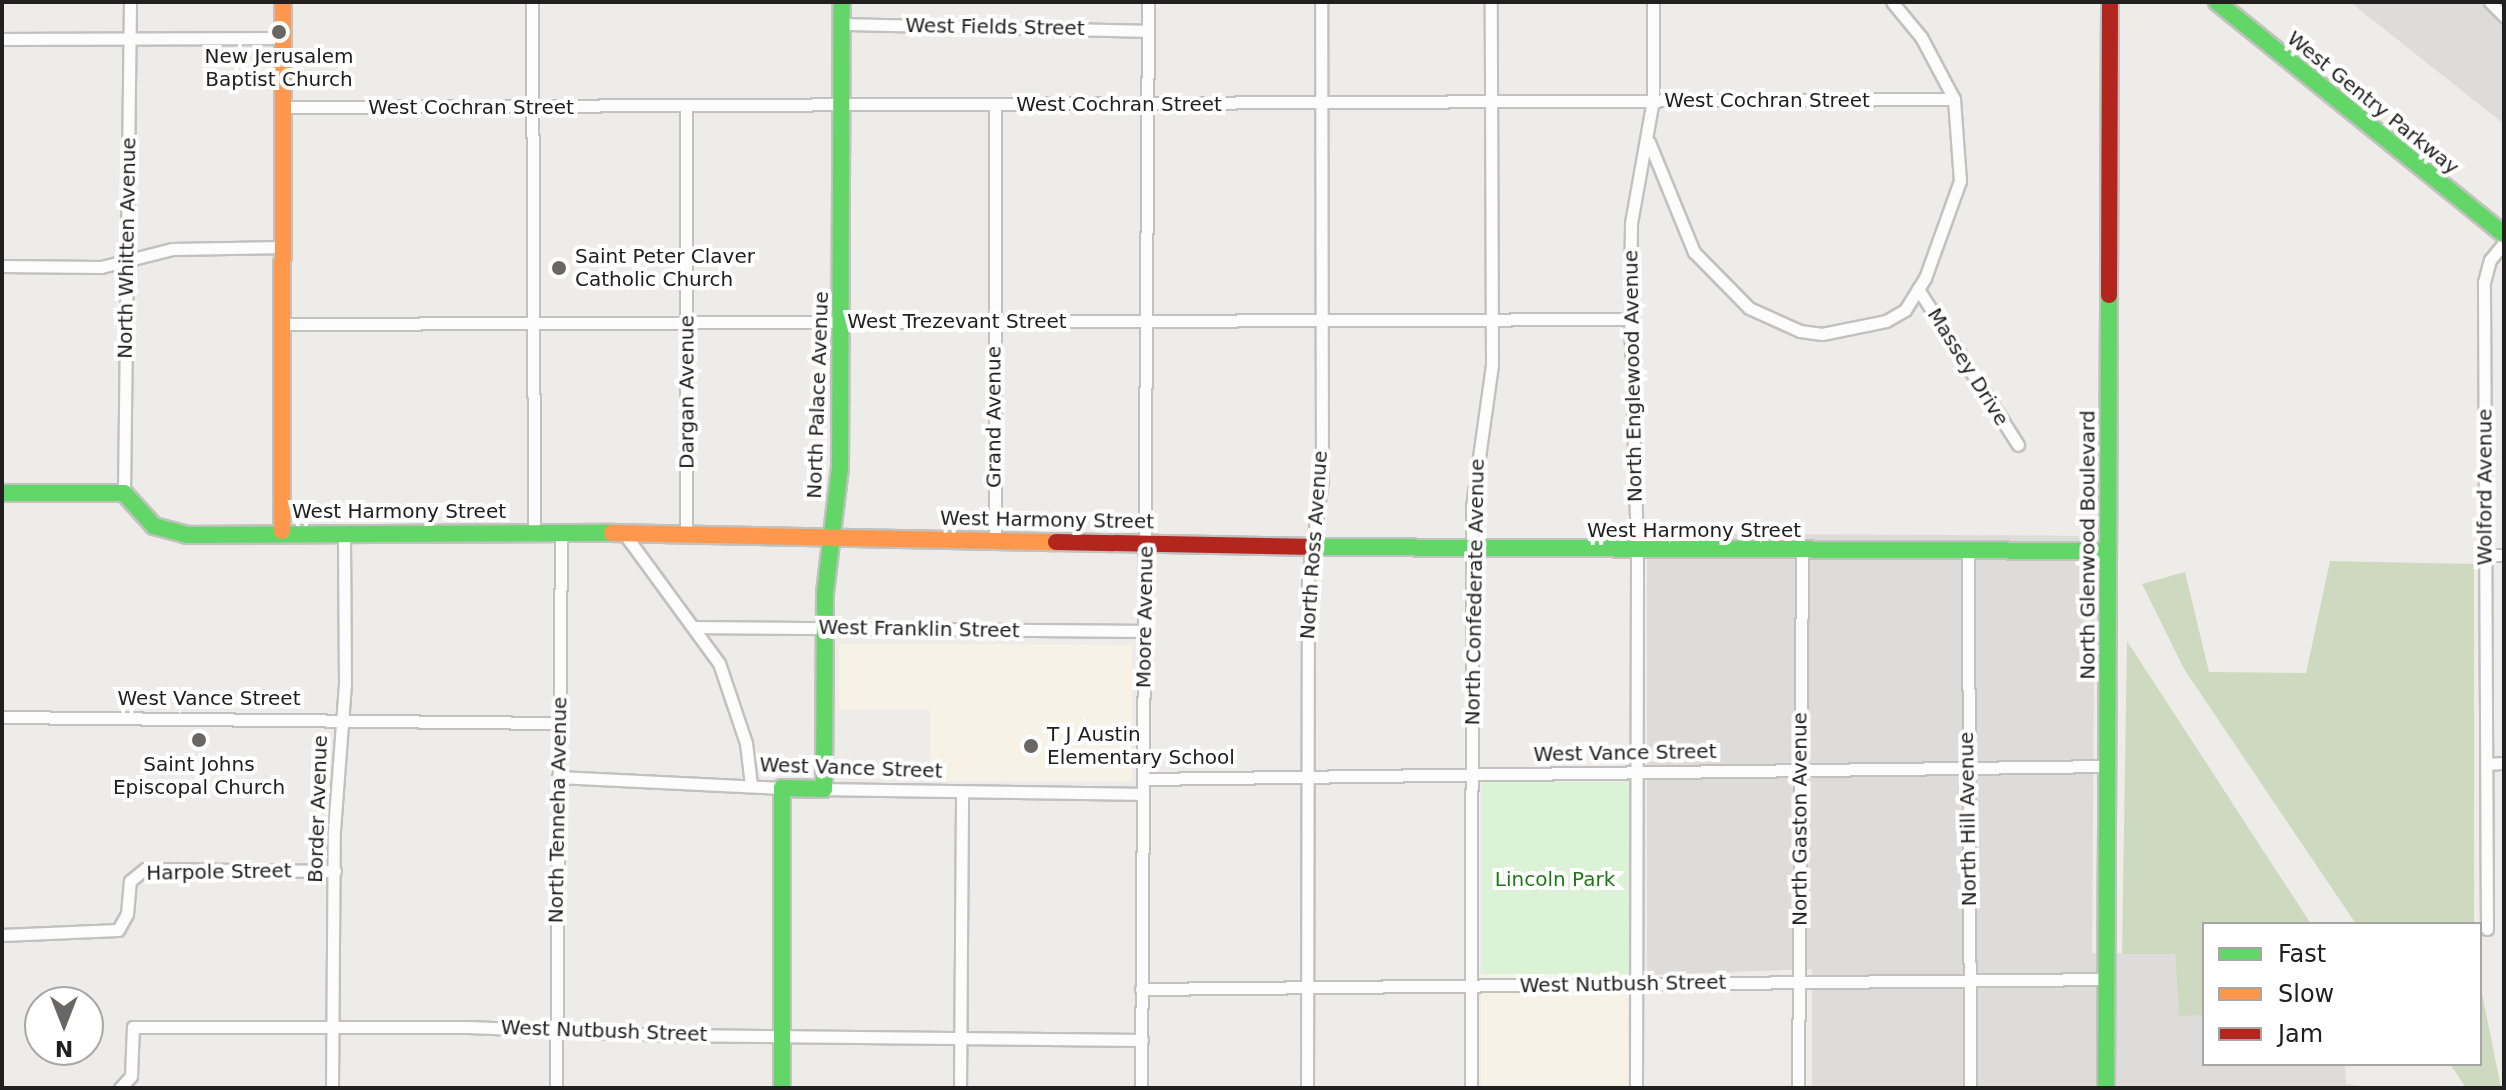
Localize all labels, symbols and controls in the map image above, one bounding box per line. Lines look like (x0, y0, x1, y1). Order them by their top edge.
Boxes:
street label: West Fields Street (905, 13, 1085, 41)
marker: New Jerusalem Baptist Church (270, 23, 288, 41)
street label: West Gentry Parkway (2282, 26, 2464, 180)
place label: New Jerusalem Baptist Church (204, 44, 354, 91)
street label: West Cochran Street (1664, 88, 1870, 112)
street label: West Cochran Street (1016, 92, 1222, 116)
street label: West Cochran Street (368, 95, 574, 119)
street label: North Whitten Avenue (113, 137, 141, 359)
place label: Saint Peter Claver Catholic Church (575, 244, 755, 291)
street label: North Englewood Avenue (1619, 250, 1647, 502)
marker: Saint Peter Claver Catholic Church (550, 259, 568, 277)
street label: North Palace Avenue (802, 291, 834, 499)
street label: Massey Drive (1922, 304, 2014, 430)
street label: West Trezevant Street (847, 309, 1067, 333)
street label: Dargan Avenue (675, 315, 699, 469)
street label: Grand Avenue (982, 346, 1006, 488)
street label: Wolford Avenue (2473, 409, 2497, 565)
street label: North Glenwood Boulevard (2076, 410, 2100, 680)
street label: North Ross Avenue (1295, 450, 1333, 640)
street label: North Confederate Avenue (1461, 458, 1489, 726)
street label: West Harmony Street (292, 499, 506, 523)
street label: West Harmony Street (940, 506, 1154, 534)
street label: West Harmony Street (1587, 518, 1801, 542)
street label: Moore Avenue (1132, 546, 1158, 688)
street label: West Franklin Street (818, 615, 1020, 643)
street label: West Vance Street (117, 686, 301, 710)
street label: North Tenneha Avenue (544, 696, 572, 924)
street label: North Gaston Avenue (1788, 712, 1812, 926)
place label: T J Austin Elementary School (1047, 722, 1235, 769)
marker: Saint Johns Episcopal Church (190, 731, 208, 749)
street label: North Hill Avenue (1954, 731, 1982, 907)
street label: Border Avenue (303, 735, 333, 883)
marker: T J Austin Elementary School (1022, 737, 1040, 755)
street label: West Vance Street (1533, 739, 1717, 767)
place label: Saint Johns Episcopal Church (113, 752, 285, 799)
street label: West Vance Street (759, 753, 943, 783)
street label: Harpole Street (146, 859, 292, 885)
park label: Lincoln Park (1495, 867, 1615, 891)
legend (2202, 922, 2482, 1066)
text: Fast (2278, 940, 2326, 968)
street label: West Nutbush Street (1520, 970, 1726, 998)
text: Slow (2278, 980, 2334, 1008)
north arrow (24, 986, 104, 1066)
street label: West Nutbush Street (500, 1015, 708, 1047)
text: Jam (2278, 1020, 2323, 1048)
text: N (55, 1036, 73, 1061)

